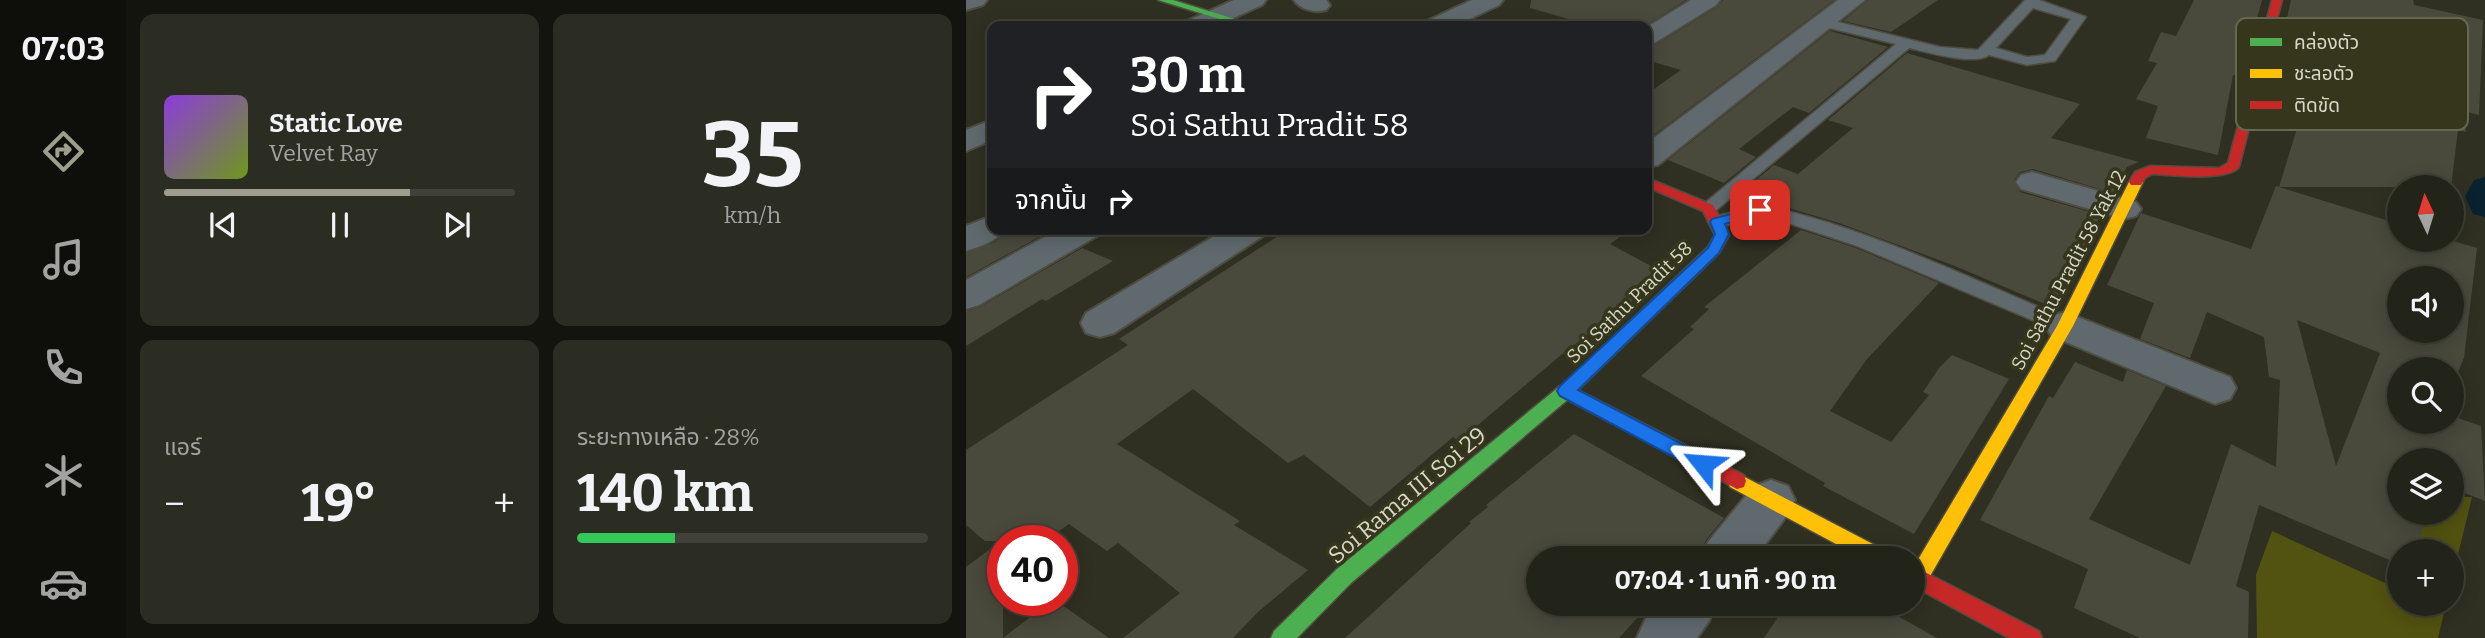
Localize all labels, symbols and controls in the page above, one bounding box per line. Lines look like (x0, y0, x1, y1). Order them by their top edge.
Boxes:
legend (2236, 18, 2468, 130)
text: 07:03 (21, 30, 105, 68)
text: คล่องตัว (2294, 31, 2359, 54)
text: 30 m (1130, 46, 1245, 105)
icon: right (1015, 49, 1106, 140)
text: ชะลอตัว (2294, 62, 2354, 85)
text: ติดขัด (2294, 94, 2340, 117)
text: 35 (701, 101, 804, 210)
text: Soi Sathu Pradit 58 (1130, 106, 1409, 144)
text: Static Love (269, 108, 403, 139)
icon: directions (39, 127, 88, 176)
text: Velvet Ray (269, 139, 378, 167)
street label: Soi Sathu Pradit 58 Yak 12 (2006, 166, 2131, 374)
north arrow (2387, 175, 2464, 252)
map controls (2387, 175, 2464, 616)
pin (1730, 180, 1790, 240)
icon: right (1101, 182, 1139, 220)
text: จากนั้น (1015, 185, 1087, 216)
icon: arrive (1741, 191, 1779, 229)
text: km/h (724, 201, 781, 229)
icon: previous (204, 206, 242, 244)
icon: pause (321, 206, 359, 244)
icon: next (438, 206, 476, 244)
icon: music (39, 235, 88, 284)
street label: Soi Sathu Pradit 58 (1562, 237, 1697, 368)
button: sound (2387, 266, 2464, 343)
icon: phone (39, 343, 88, 392)
button: search (2387, 357, 2464, 434)
street label: Soi Rama III Soi 29 (1322, 421, 1492, 569)
text: ระยะทางเหลือ · 28% (577, 423, 760, 451)
position arrow (1666, 427, 1740, 501)
text: แอร์ (164, 433, 201, 461)
button: layers (2387, 448, 2464, 525)
icon: climate (39, 451, 88, 500)
text: 140 km (577, 462, 753, 525)
text: 19° (301, 472, 377, 535)
text: − (164, 481, 185, 527)
text: + (493, 481, 515, 527)
speed limit sign: 40 (987, 525, 1078, 616)
button: + (2387, 539, 2464, 616)
icon: car (39, 559, 88, 608)
text: 07:04 · 1 นาที · 90 m (1615, 565, 1836, 596)

